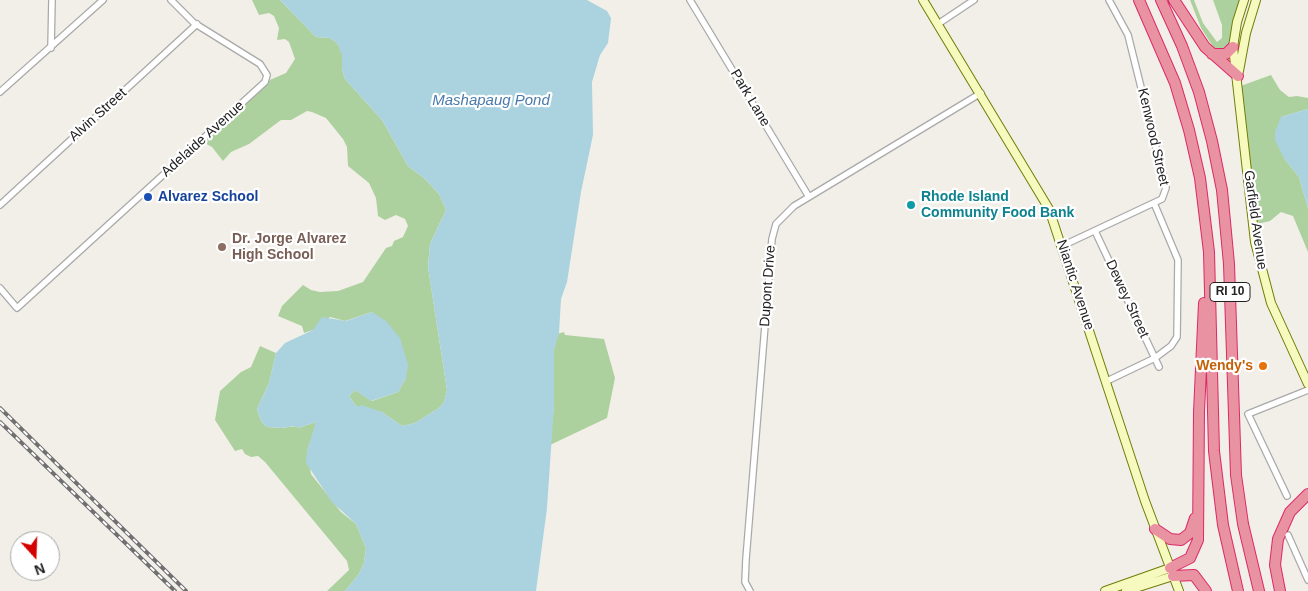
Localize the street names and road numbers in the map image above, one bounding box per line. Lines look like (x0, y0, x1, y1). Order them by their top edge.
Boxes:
street label: Park Lane (726, 66, 774, 130)
street label: Alvin Street (66, 85, 130, 145)
street label: Kenwood Street (1134, 87, 1172, 187)
street label: Adelaide Avenue (158, 97, 248, 181)
street label: Garfield Avenue (1240, 169, 1270, 271)
street label: Niantic Avenue (1053, 238, 1097, 332)
street label: Dupont Drive (757, 245, 779, 327)
street label: Dewey Street (1102, 257, 1152, 341)
road number: RI 10 (1210, 282, 1250, 302)

